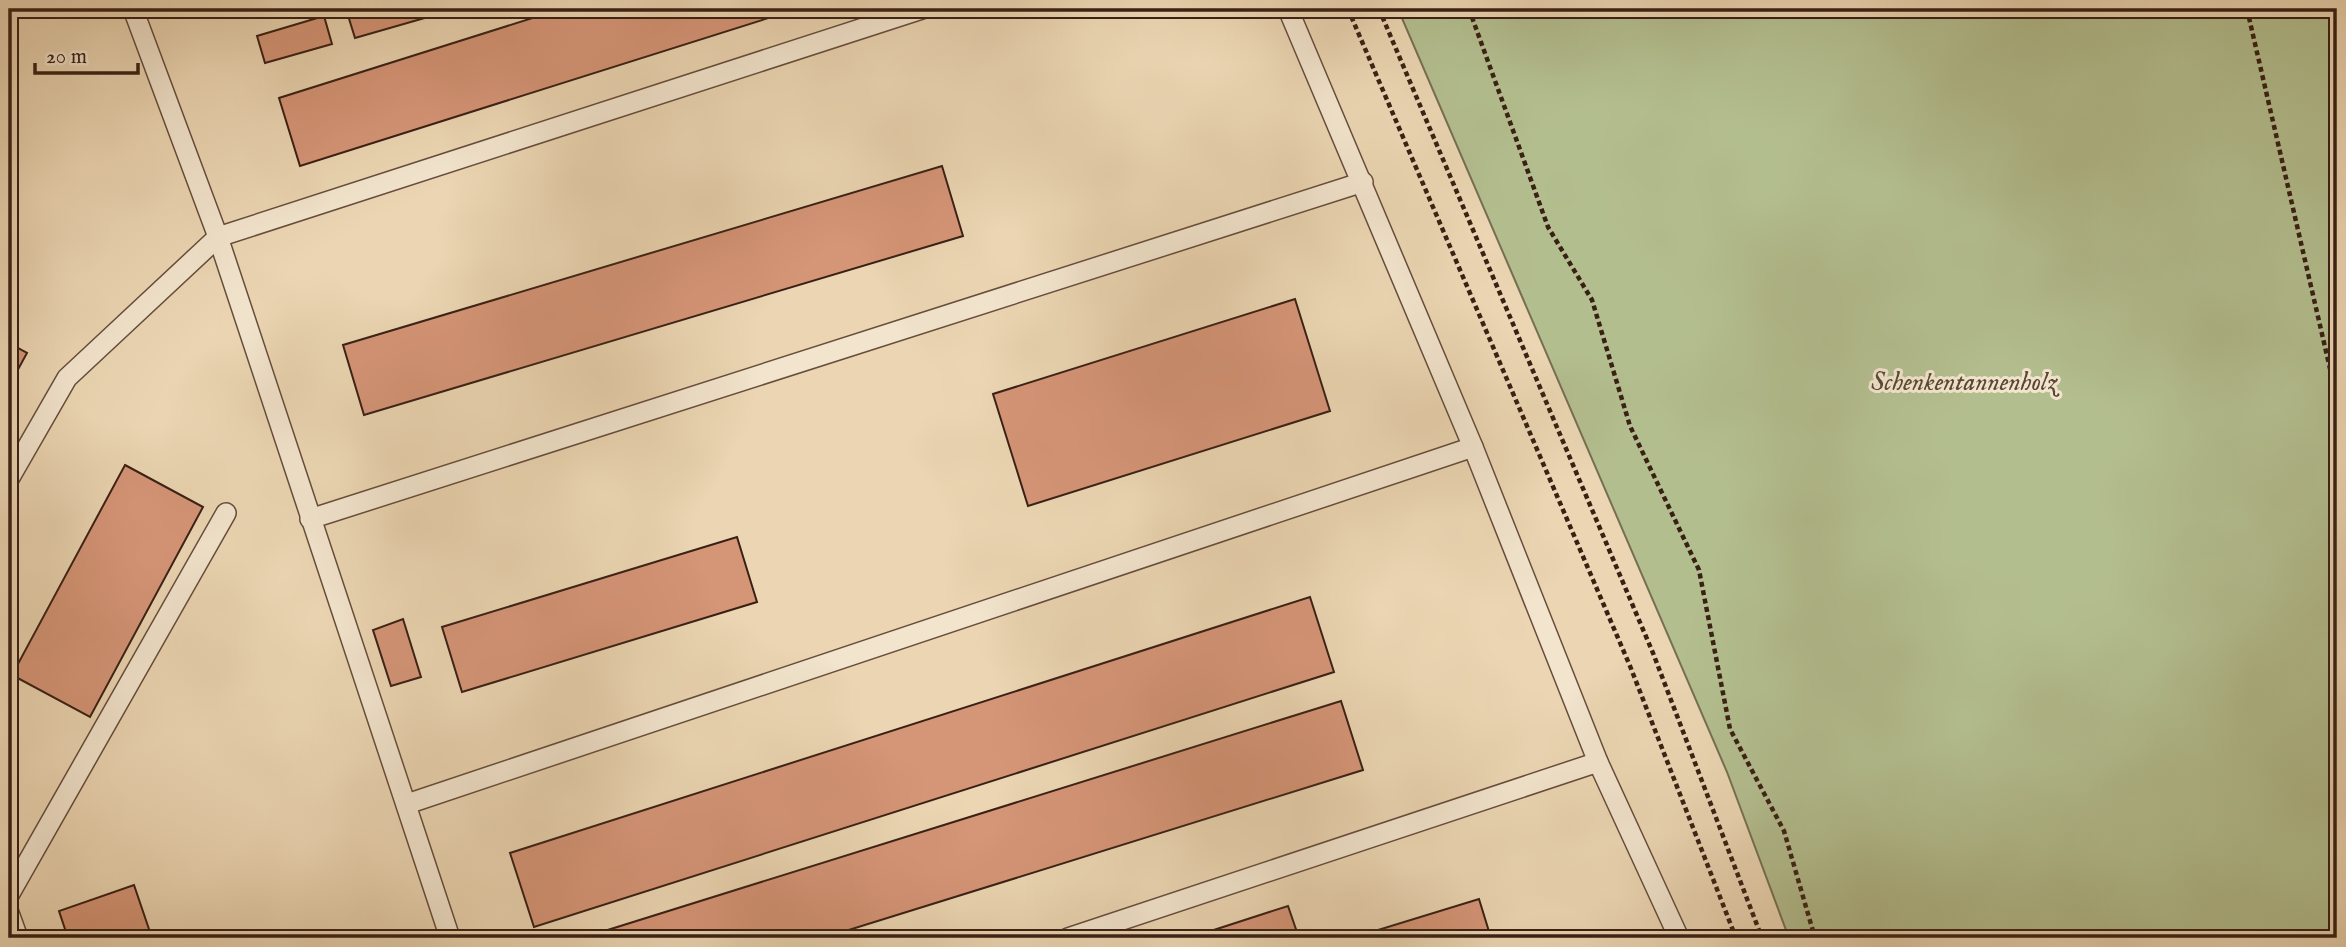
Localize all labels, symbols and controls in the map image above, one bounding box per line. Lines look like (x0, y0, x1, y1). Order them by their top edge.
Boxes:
scale bar (35, 32, 138, 76)
text: 20 m (46, 44, 87, 71)
park label: Schenkentannenholz (1871, 366, 2060, 399)

